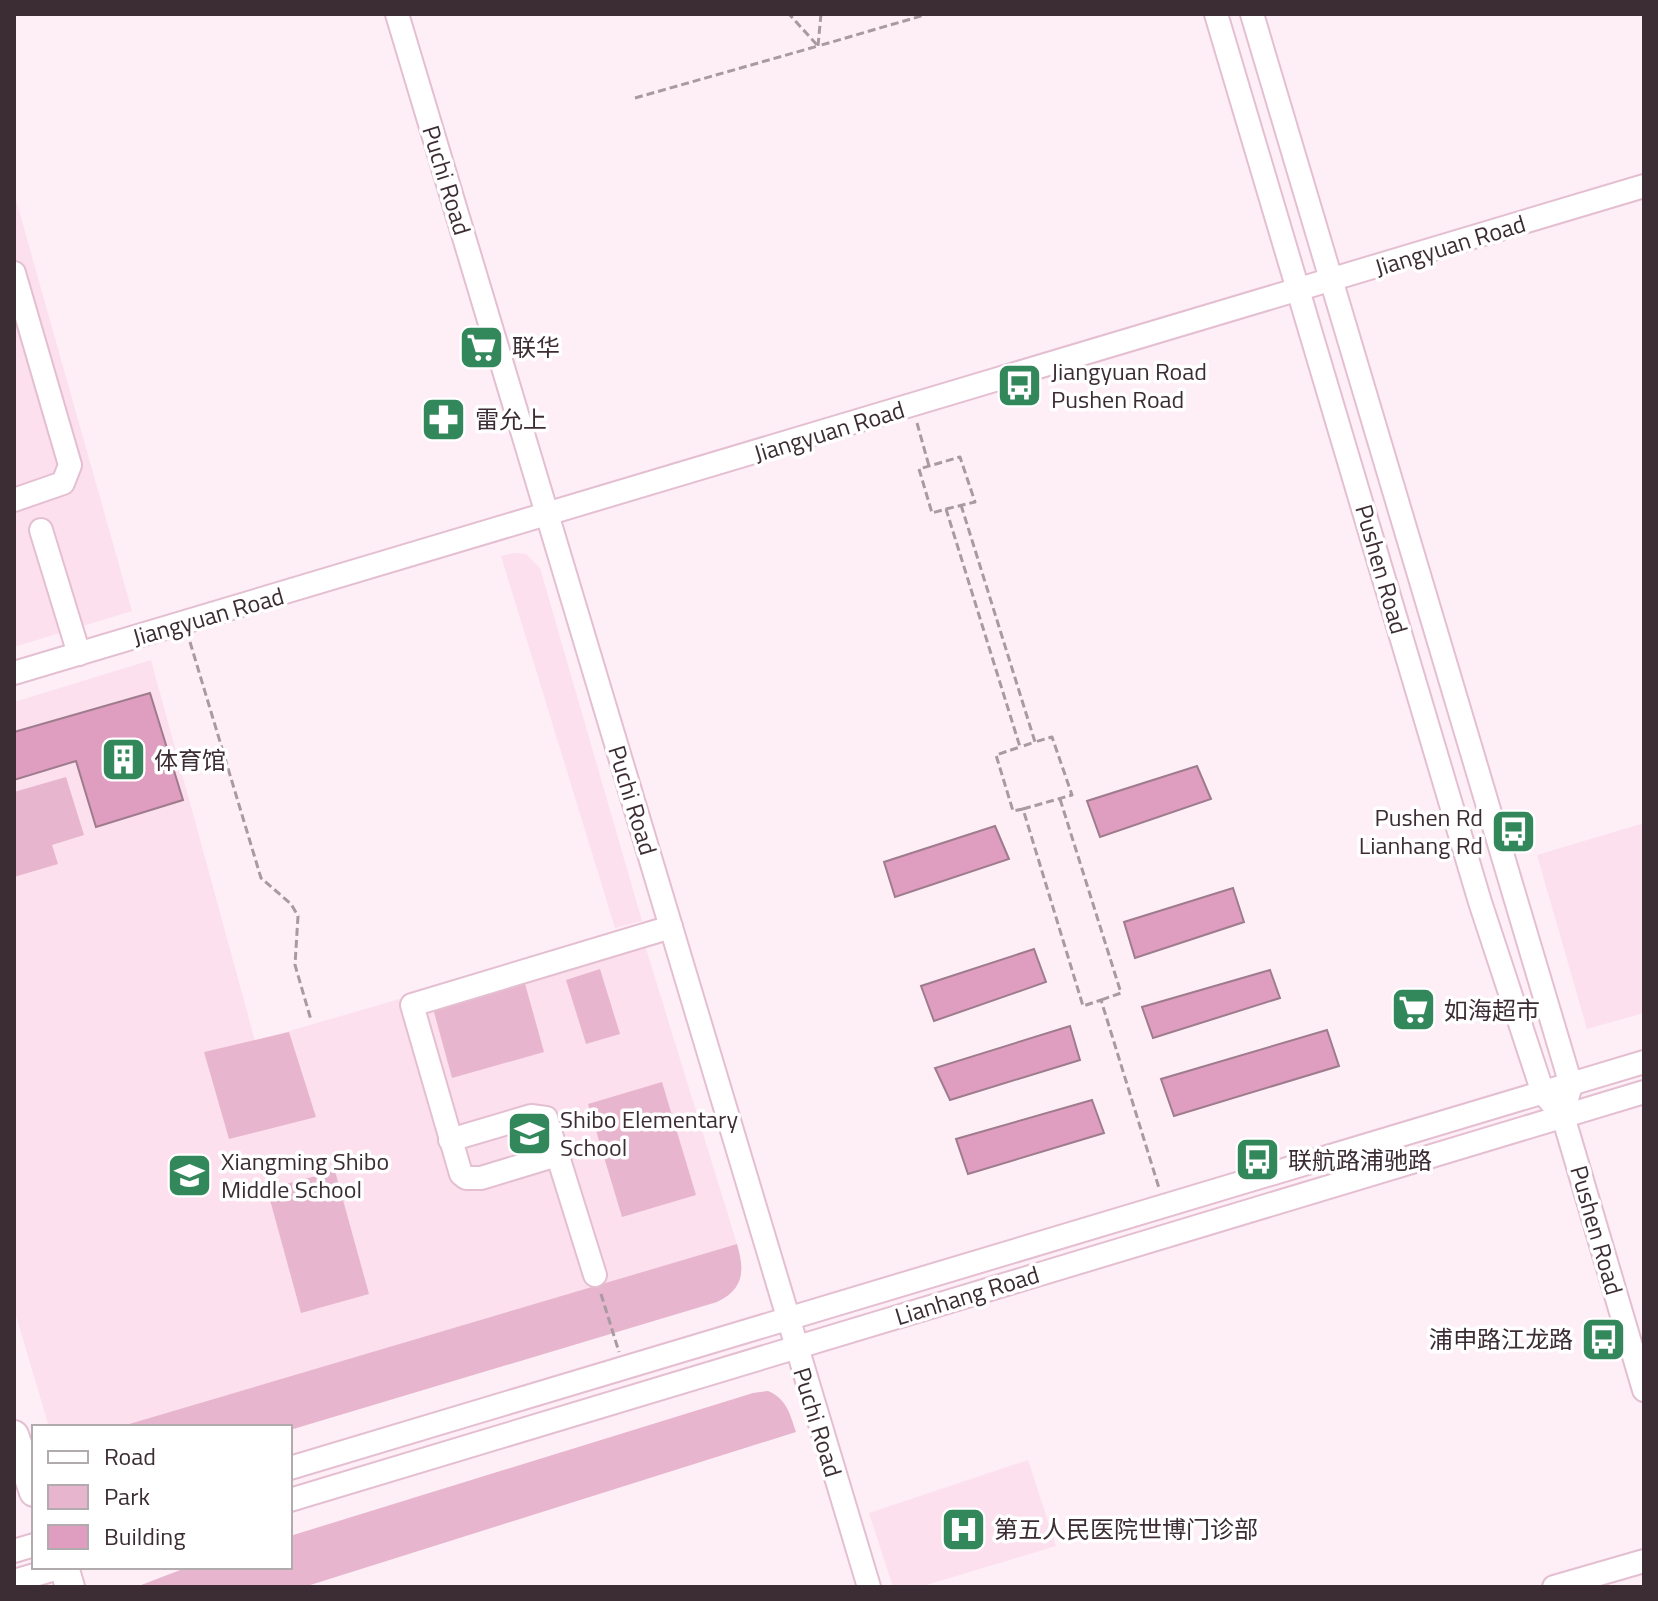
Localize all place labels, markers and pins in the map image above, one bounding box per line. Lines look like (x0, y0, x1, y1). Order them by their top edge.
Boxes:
supermarket icon: 联华 (457, 323, 505, 371)
place label: 联华 (512, 329, 560, 365)
place label: Jiangyuan Road Pushen Road (1051, 353, 1207, 417)
bus stop icon: Jiangyuan Road Pushen Road (996, 361, 1044, 409)
pharmacy icon: 雷允上 (420, 395, 468, 443)
place label: 雷允上 (475, 401, 547, 437)
building icon: 体育馆 (99, 736, 147, 784)
place label: 体育馆 (154, 742, 226, 778)
place label: Pushen Rd Lianhang Rd (1359, 799, 1483, 863)
bus stop icon: Pushen Rd Lianhang Rd (1490, 807, 1538, 855)
supermarket icon: 如海超市 (1389, 986, 1437, 1034)
place label: 如海超市 (1444, 992, 1540, 1028)
place label: Shibo Elementary School (560, 1101, 738, 1165)
school or university icon: Shibo Elementary School (505, 1109, 553, 1157)
bus stop icon: 联航路浦驰路 (1233, 1136, 1281, 1184)
place label: 联航路浦驰路 (1288, 1142, 1432, 1178)
place label: Xiangming Shibo Middle School (221, 1143, 389, 1207)
school or university icon: Xiangming Shibo Middle School (166, 1151, 214, 1199)
bus stop icon: 浦申路江龙路 (1580, 1315, 1628, 1363)
place label: 浦申路江龙路 (1429, 1321, 1573, 1357)
hospital icon: 第五人民医院世博门诊部 (939, 1505, 987, 1553)
place label: 第五人民医院世博门诊部 (994, 1511, 1258, 1547)

